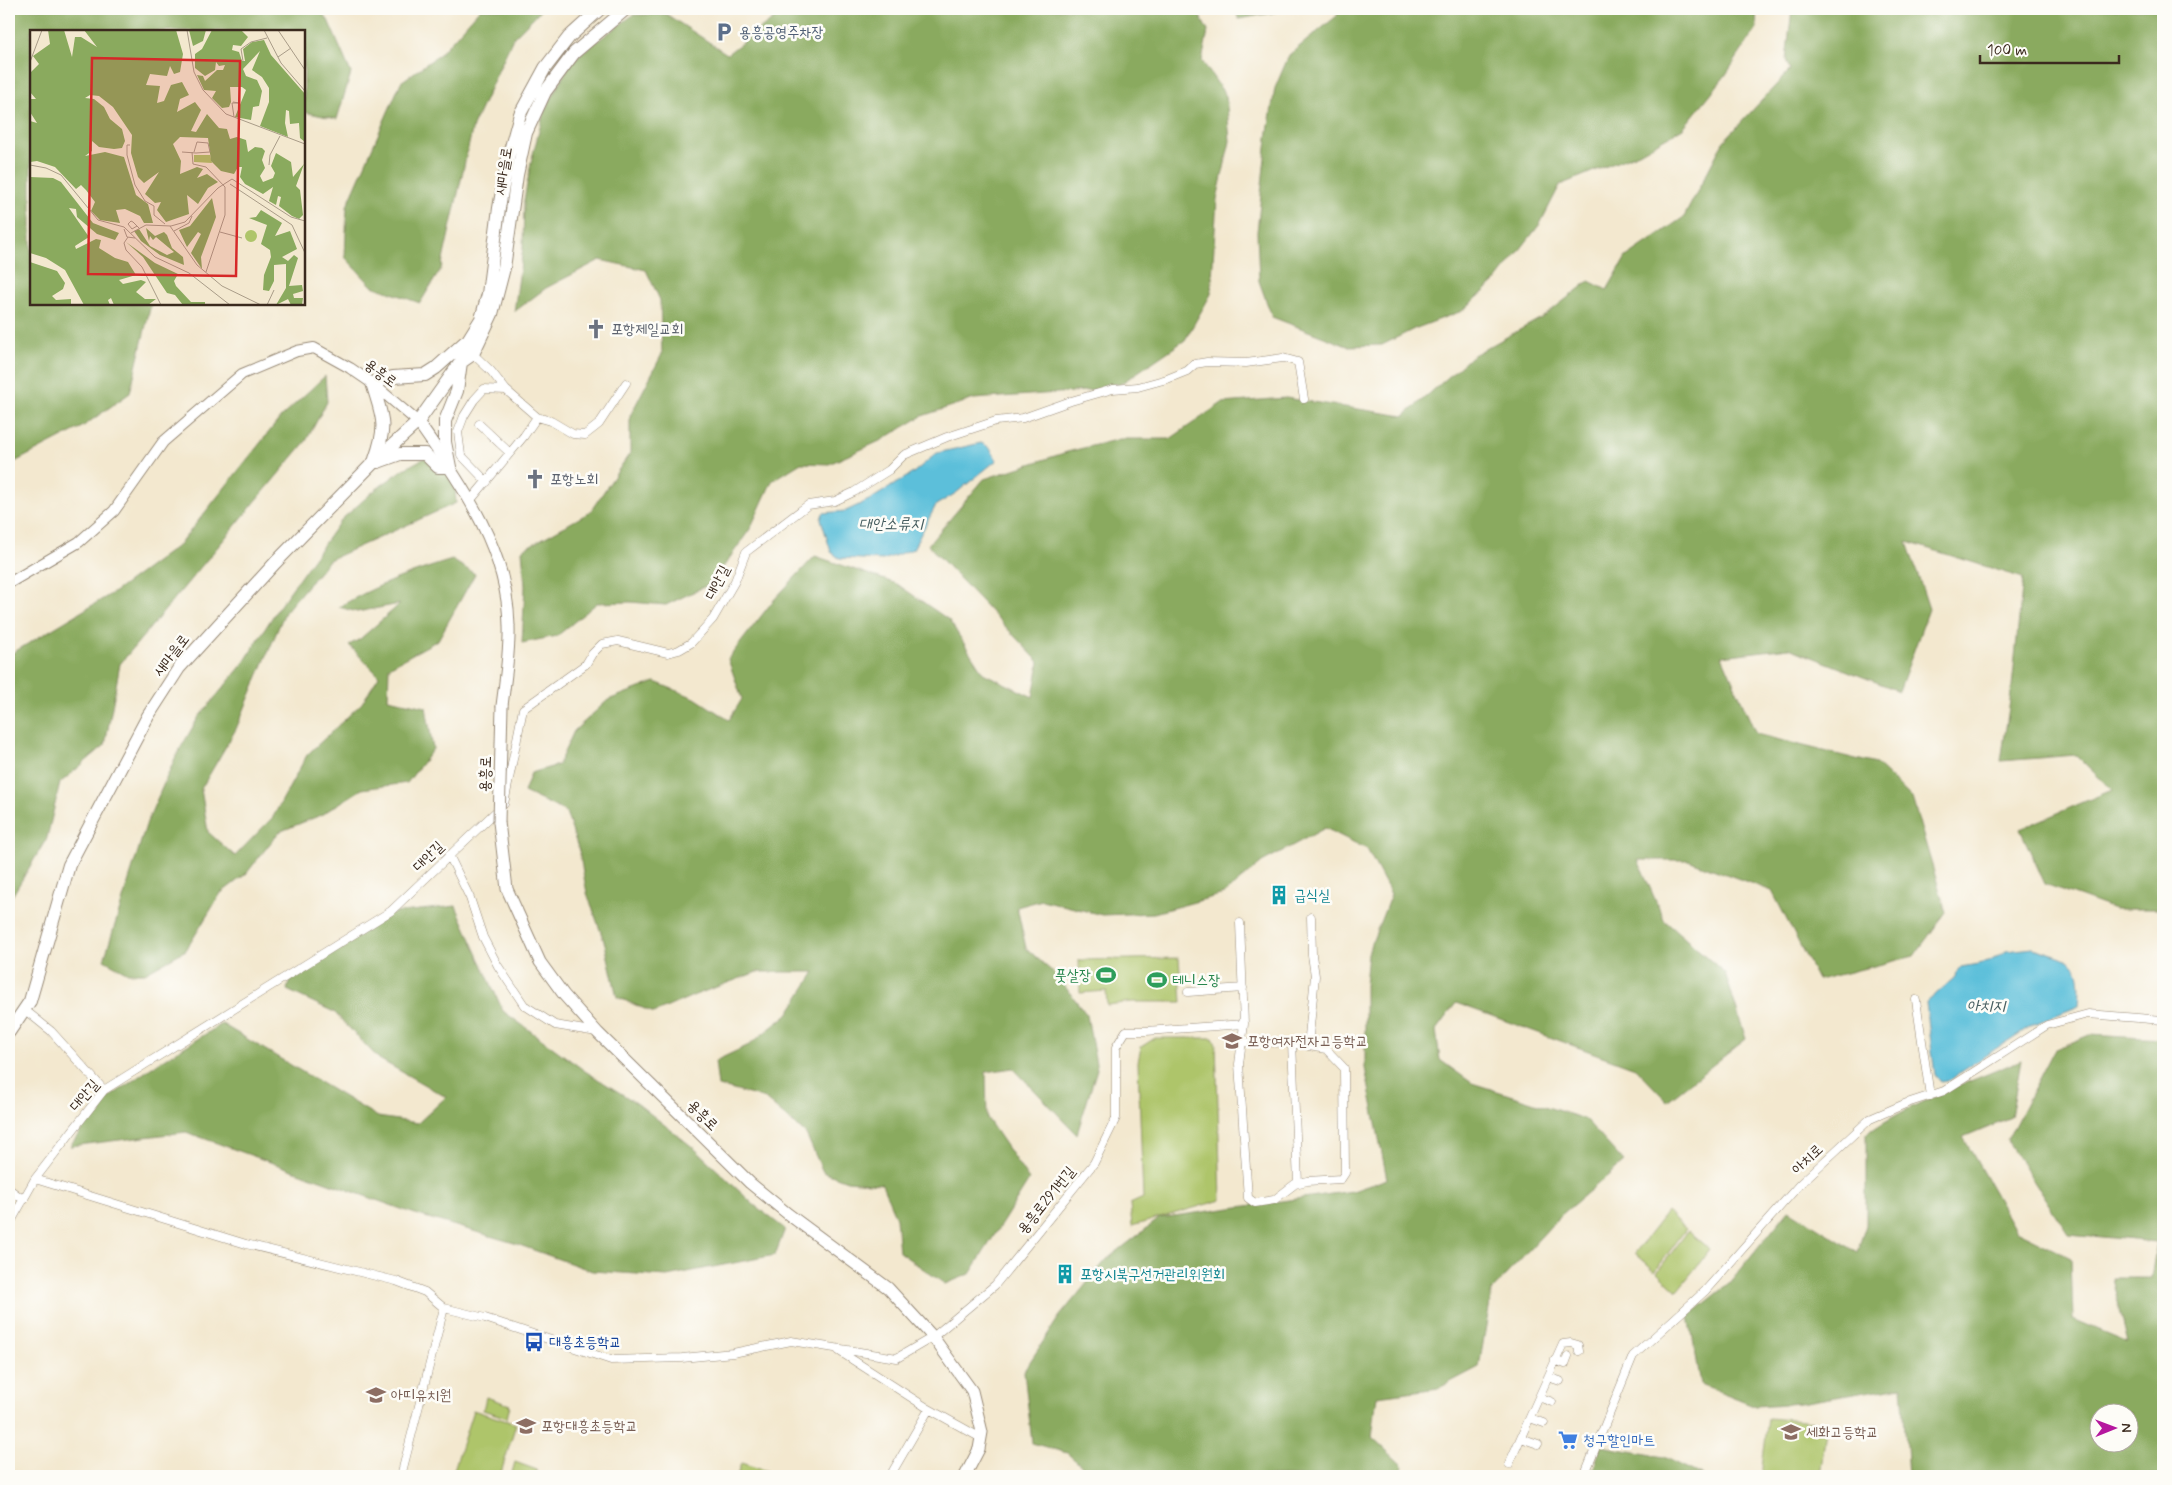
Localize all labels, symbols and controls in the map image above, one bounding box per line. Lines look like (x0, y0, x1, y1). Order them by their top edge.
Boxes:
parking icon: 용흥공영주차장 (713, 21, 735, 43)
place label: 용흥공영주차장 (739, 23, 824, 43)
inset map (30, 30, 305, 305)
scale bar (1980, 32, 2118, 64)
text: 100 m (1987, 41, 2027, 61)
street label: 새마을로 (490, 146, 518, 197)
church icon: 포항제일교회 (585, 318, 607, 340)
place label: 포항제일교회 (611, 320, 683, 340)
street label: 용흥로 (360, 355, 401, 393)
church icon: 포항노회 (524, 468, 546, 490)
place label: 포항노회 (550, 470, 598, 490)
water label: 대안소류지 (859, 514, 925, 535)
street label: 대안길 (701, 562, 735, 603)
street label: 새마을로 (149, 630, 195, 681)
street label: 용흥로 (475, 756, 497, 792)
street label: 대안길 (409, 837, 449, 876)
building icon: 급식실 (1268, 884, 1290, 906)
place label: 급식실 (1294, 886, 1330, 906)
sports icon: 풋살장 (1095, 964, 1117, 986)
place label: 풋살장 (1055, 966, 1091, 986)
sports icon: 테니스장 (1146, 969, 1168, 991)
place label: 테니스장 (1172, 971, 1220, 991)
water label: 아치지 (1967, 996, 2007, 1017)
school or university icon: 포항여자전자고등학교 (1221, 1030, 1243, 1052)
place label: 포항여자전자고등학교 (1247, 1032, 1368, 1052)
street label: 대안길 (65, 1075, 104, 1116)
street label: 용흥로 (682, 1096, 722, 1136)
street label: 아치로 (1788, 1140, 1828, 1179)
street label: 용흥로291번길 (1013, 1163, 1080, 1239)
building icon: 포항시북구선거관리위원회 (1054, 1263, 1076, 1285)
place label: 포항시북구선거관리위원회 (1080, 1265, 1225, 1285)
bus stop icon: 대흥초등학교 (523, 1331, 545, 1353)
place label: 대흥초등학교 (549, 1333, 621, 1353)
school or university icon: 아띠유치원 (365, 1384, 387, 1406)
place label: 아띠유치원 (391, 1386, 451, 1406)
north arrow (2090, 1402, 2140, 1452)
school or university icon: 포항대흥초등학교 (515, 1415, 537, 1437)
place label: 포항대흥초등학교 (541, 1417, 638, 1437)
school or university icon: 세화고등학교 (1780, 1421, 1802, 1443)
place label: 세화고등학교 (1806, 1423, 1878, 1443)
text: N (2117, 1423, 2135, 1433)
supermarket icon: 청구할인마트 (1557, 1429, 1579, 1451)
place label: 청구할인마트 (1583, 1431, 1655, 1451)

